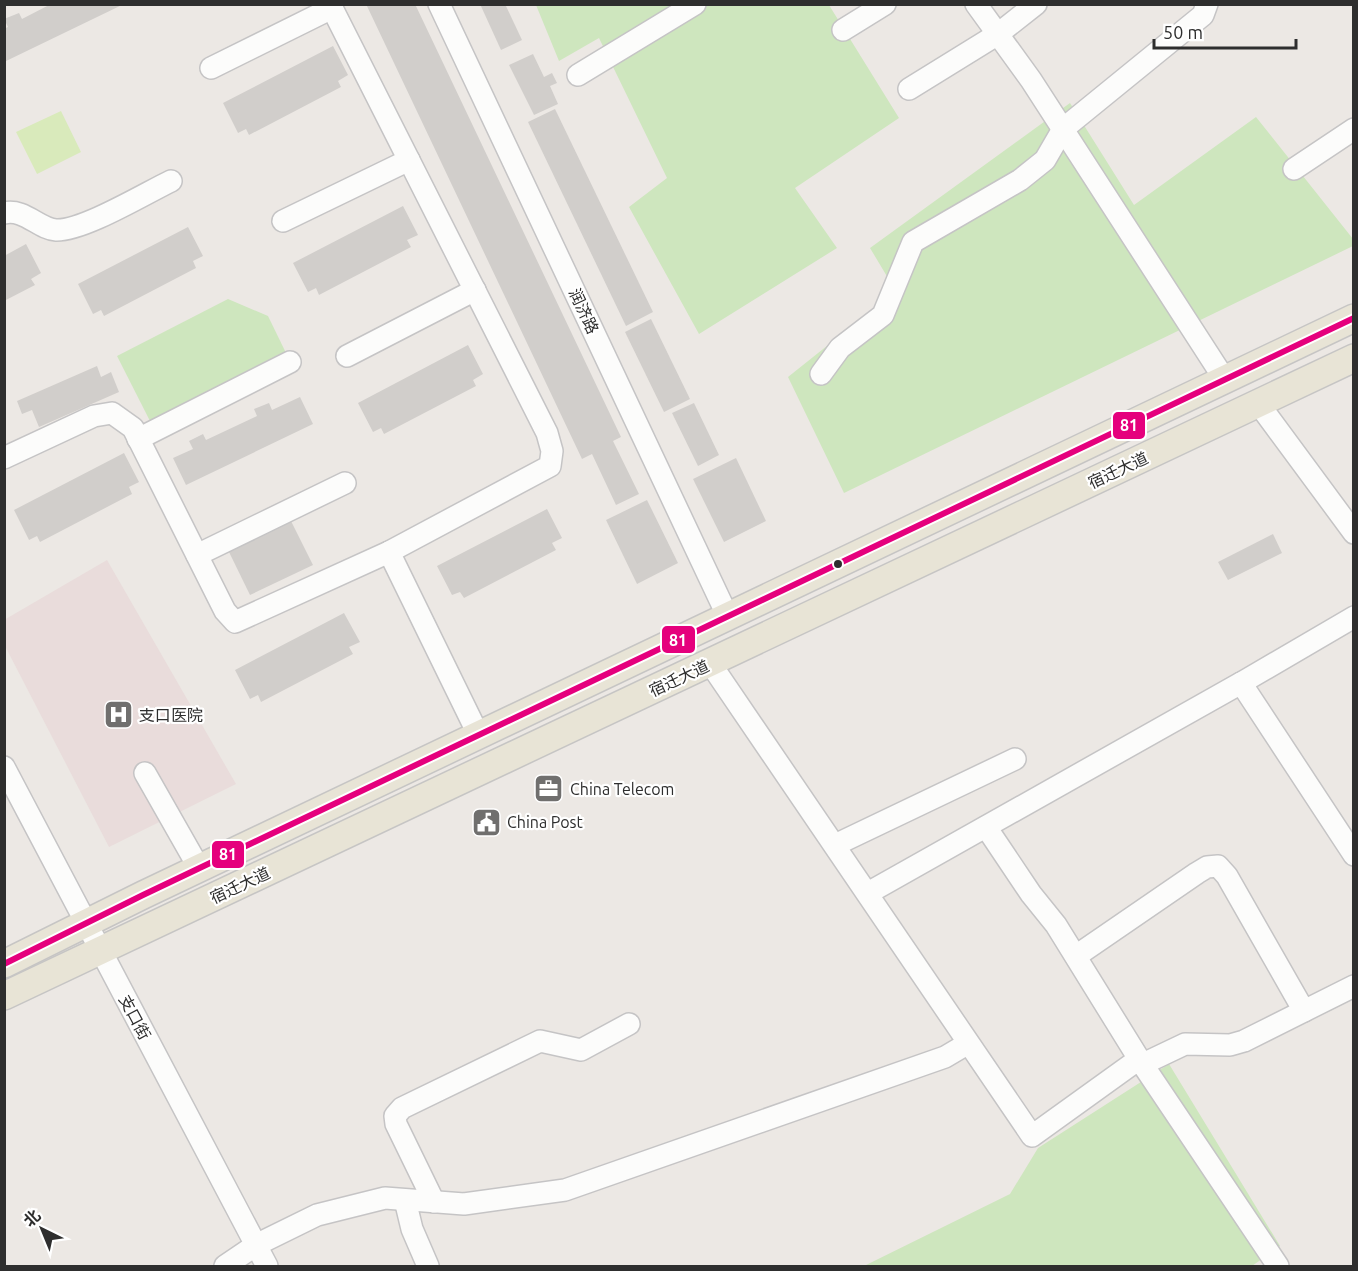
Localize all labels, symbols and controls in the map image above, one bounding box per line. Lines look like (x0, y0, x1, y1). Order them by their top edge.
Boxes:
scale bar (1154, 12, 1296, 50)
text: 50 m (1163, 22, 1203, 42)
street label: 润济路 (566, 285, 602, 337)
line badge: 81 (1112, 411, 1146, 440)
text: 81 (1120, 416, 1138, 434)
street label: 宿迁大道 (1085, 448, 1151, 492)
unlabelled marker (832, 558, 844, 570)
line badge: 81 (661, 625, 696, 654)
text: 81 (669, 631, 687, 649)
street label: 宿迁大道 (646, 656, 712, 700)
hospital icon: 支口医院 (102, 699, 134, 731)
place label: 支口医院 (139, 706, 203, 724)
office icon: China Telecom (533, 773, 565, 805)
place label: China Telecom (570, 780, 674, 798)
public building icon: China Post (470, 806, 502, 838)
place label: China Post (507, 813, 584, 831)
line badge: 81 (211, 840, 245, 869)
text: 81 (219, 845, 237, 863)
street label: 宿迁大道 (207, 863, 273, 907)
street label: 支口街 (116, 992, 154, 1042)
north arrow (12, 1199, 72, 1259)
text: 北 (20, 1206, 44, 1230)

